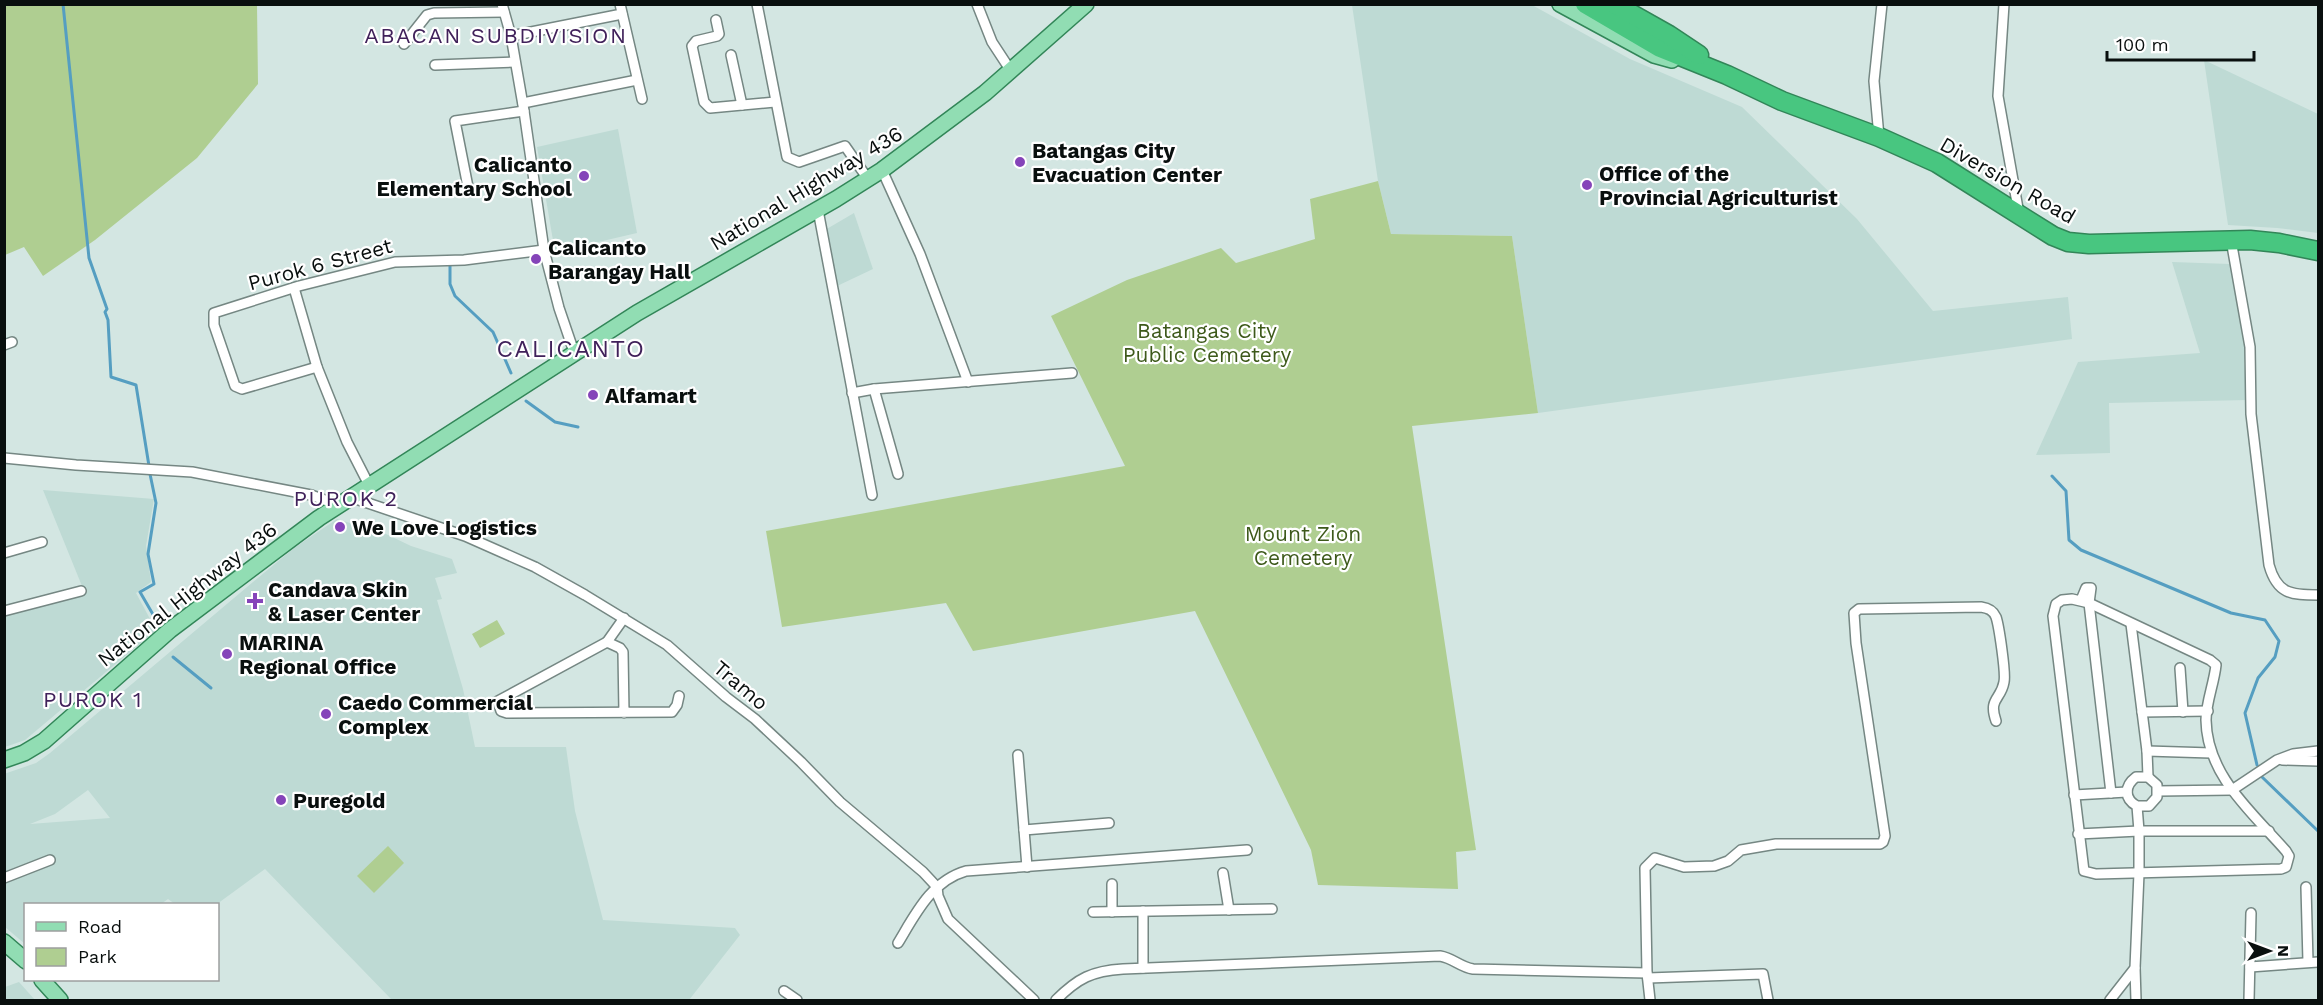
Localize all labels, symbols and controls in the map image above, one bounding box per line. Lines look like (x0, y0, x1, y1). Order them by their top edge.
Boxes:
district label: ABACAN SUBDIVISION (364, 23, 628, 48)
scale bar (2107, 24, 2254, 62)
text: 100 m (2116, 34, 2169, 55)
street label: National Highway 436 (705, 121, 907, 255)
street label: Diversion Road (1936, 131, 2080, 229)
place label: Batangas City Evacuation Center (1032, 138, 1222, 187)
place label: Calicanto Elementary School (376, 152, 572, 201)
marker: Batangas City Evacuation Center (1013, 155, 1027, 169)
place label: Office of the Provincial Agriculturist (1599, 161, 1838, 210)
marker: Calicanto Elementary School (577, 169, 591, 183)
marker: Office of the Provincial Agriculturist (1580, 178, 1594, 192)
street label: Purok 6 Street (245, 233, 395, 295)
place label: Calicanto Barangay Hall (548, 235, 691, 284)
marker: Calicanto Barangay Hall (529, 252, 543, 266)
park label: Batangas City Public Cemetery (1123, 318, 1291, 367)
district label: CALICANTO (496, 335, 646, 363)
place label: Alfamart (605, 383, 697, 408)
marker: Alfamart (586, 388, 600, 402)
district label: PUROK 2 (294, 486, 398, 511)
place label: We Love Logistics (352, 515, 537, 540)
street label: National Highway 436 (92, 516, 282, 672)
marker: We Love Logistics (333, 520, 347, 534)
park label: Mount Zion Cemetery (1245, 521, 1361, 570)
place label: Candava Skin & Laser Center (268, 577, 420, 626)
marker: Candava Skin & Laser Center (246, 592, 264, 610)
place label: MARINA Regional Office (239, 630, 397, 679)
marker: MARINA Regional Office (220, 647, 234, 661)
street label: Tramo (708, 655, 774, 715)
district label: PUROK 1 (43, 687, 143, 712)
place label: Caedo Commercial Complex (338, 690, 533, 739)
marker: Caedo Commercial Complex (319, 707, 333, 721)
place label: Puregold (293, 788, 385, 813)
marker: Puregold (274, 793, 288, 807)
legend (24, 903, 219, 981)
text: Road (78, 916, 122, 937)
north arrow (2239, 921, 2299, 981)
text: N (2274, 945, 2293, 957)
text: Park (78, 946, 117, 967)

